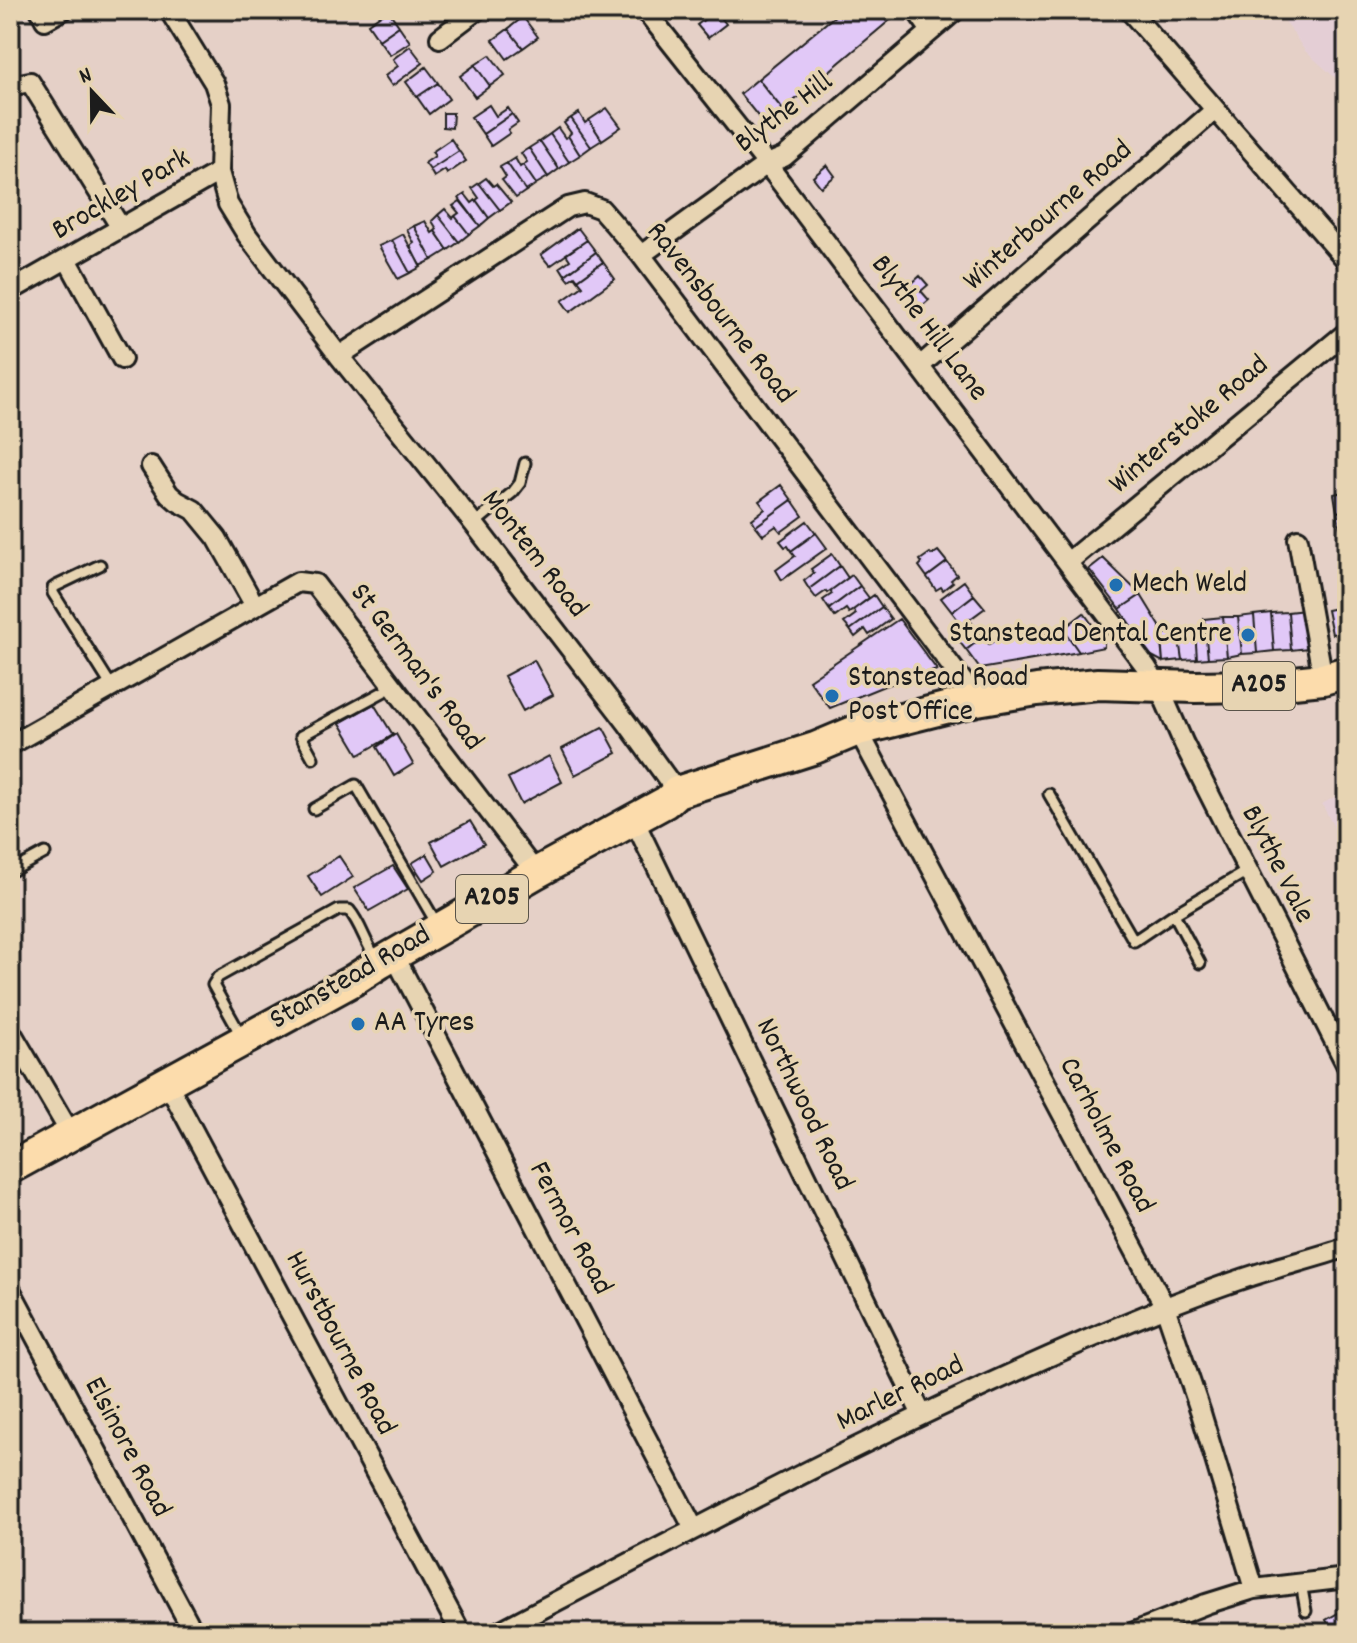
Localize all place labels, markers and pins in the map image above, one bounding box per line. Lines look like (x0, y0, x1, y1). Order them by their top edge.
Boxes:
place label: Mech Weld (1132, 564, 1247, 607)
marker: Mech Weld (1107, 576, 1125, 594)
place label: Stanstead Dental Centre (949, 614, 1232, 657)
marker: Stanstead Dental Centre (1239, 626, 1257, 644)
place label: Stanstead Road Post Office (848, 658, 1028, 735)
marker: Stanstead Road Post Office (823, 687, 841, 705)
place label: AA Tyres (374, 1003, 475, 1046)
marker: AA Tyres (349, 1015, 367, 1033)

